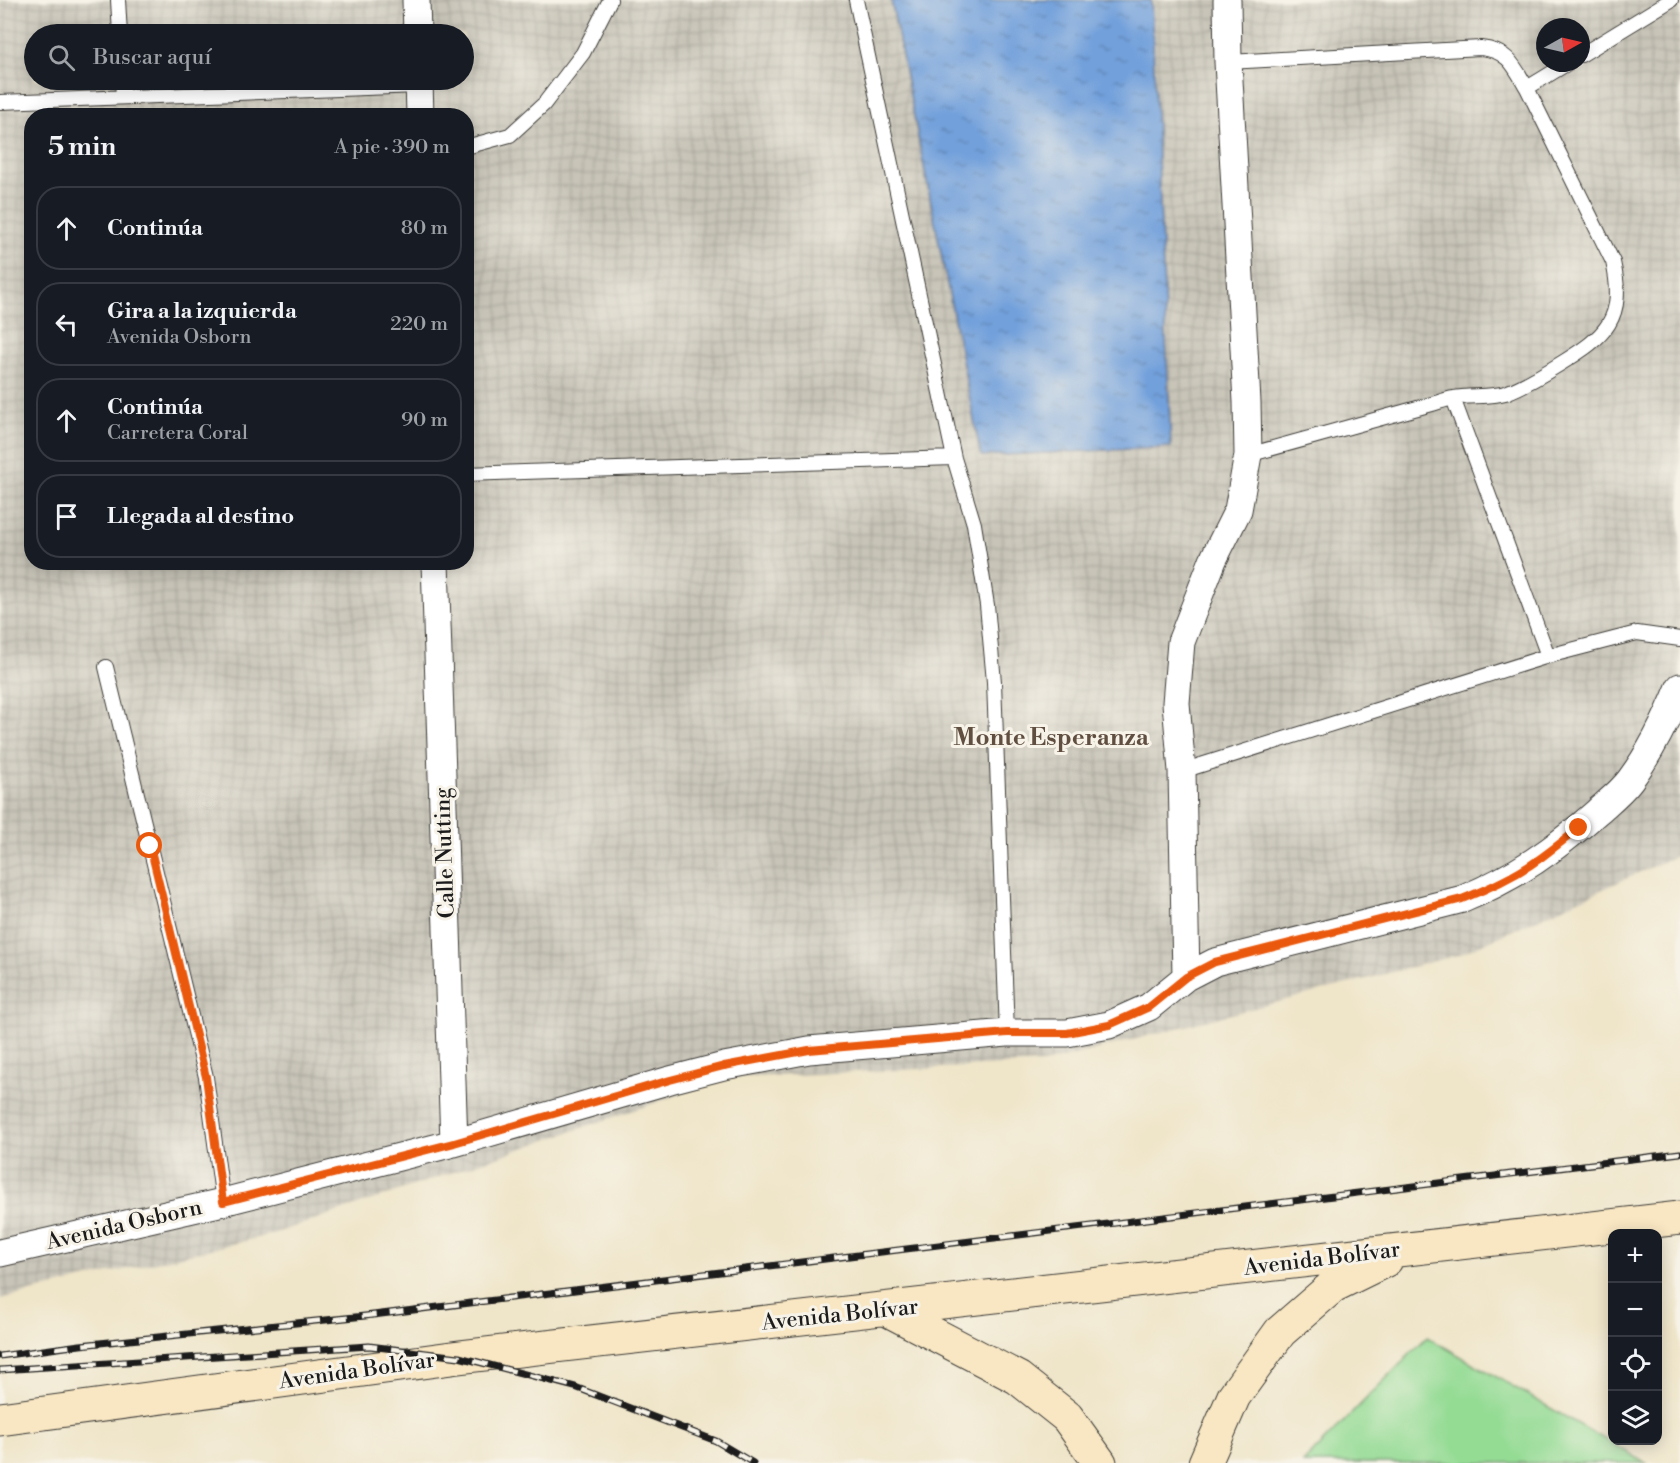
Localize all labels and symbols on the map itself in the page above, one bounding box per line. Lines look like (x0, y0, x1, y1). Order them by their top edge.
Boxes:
north arrow (1536, 18, 1590, 72)
district label: Monte Esperanza (953, 723, 1150, 753)
street label: Calle Nutting (429, 787, 461, 919)
route end (1565, 814, 1591, 840)
route start (136, 832, 162, 858)
street label: Avenida Osborn (43, 1194, 204, 1256)
street label: Avenida Bolívar (1241, 1236, 1402, 1282)
street label: Avenida Bolívar (759, 1293, 920, 1337)
street label: Avenida Bolívar (276, 1347, 437, 1395)

